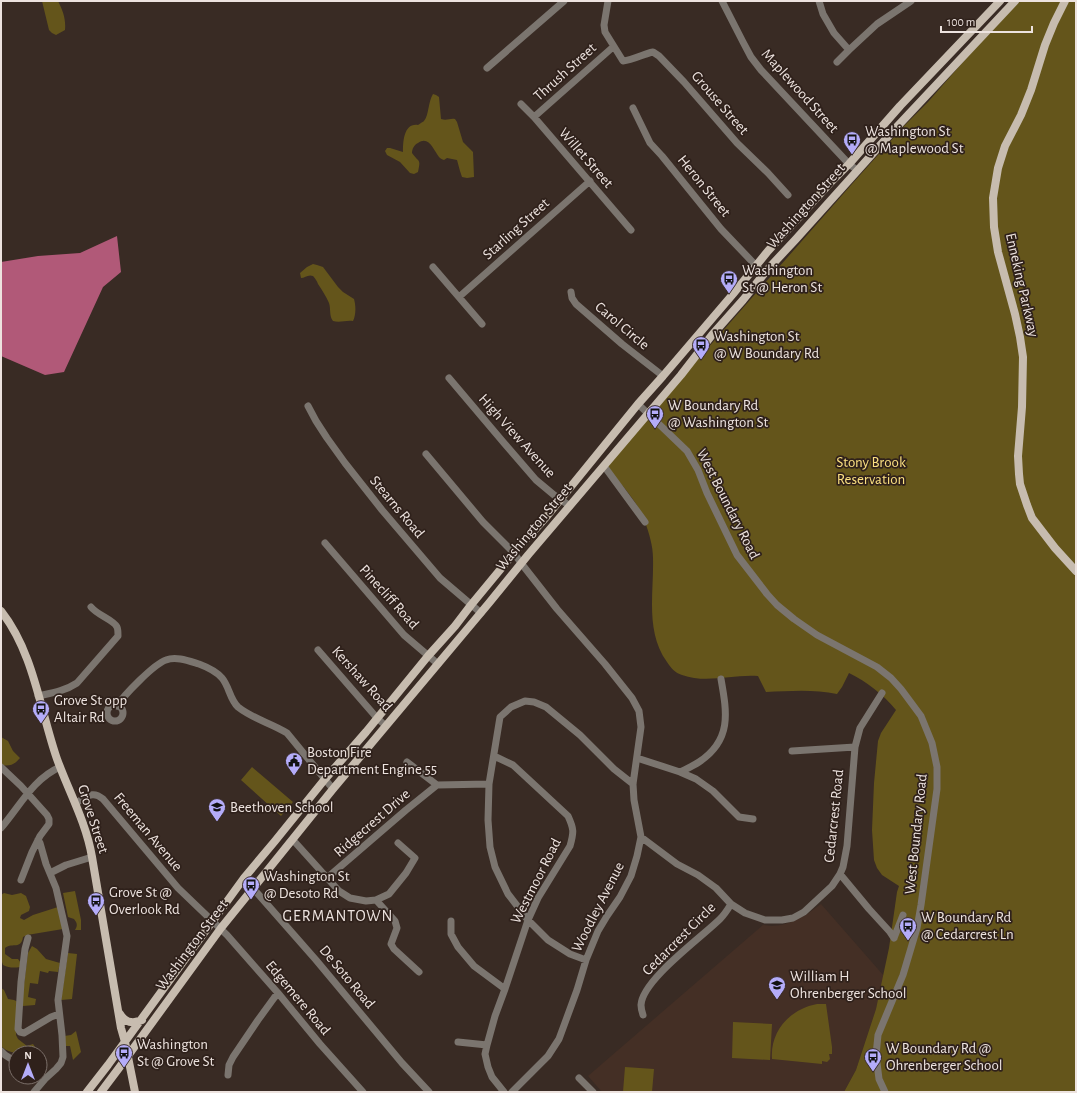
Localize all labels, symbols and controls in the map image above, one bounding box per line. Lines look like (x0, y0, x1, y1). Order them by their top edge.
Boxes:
scale bar (941, 8, 1032, 34)
text: 100 m (947, 16, 975, 28)
street label: Thrush Street (531, 40, 599, 104)
street label: Maplewood Street (759, 46, 842, 136)
street label: Grouse Street (688, 68, 752, 138)
place label: Washington St @ Maplewood St (865, 124, 964, 156)
street label: Willet Street (556, 125, 616, 191)
bus stop icon: Washington St @ Maplewood St (842, 130, 862, 155)
street label: Heron Street (675, 152, 733, 220)
street label: Washington Street (764, 160, 848, 251)
street label: Starling Street (480, 195, 552, 263)
street label: Enneking Parkway (1003, 232, 1041, 339)
place label: Washington St @ Heron St (742, 263, 822, 295)
bus stop icon: Washington St @ Heron St (719, 269, 739, 294)
street label: Carol Circle (592, 299, 652, 353)
place label: Washington St @ W Boundary Rd (714, 329, 819, 361)
bus stop icon: Washington St @ W Boundary Rd (691, 335, 711, 360)
street label: High View Avenue (476, 391, 558, 481)
place label: W Boundary Rd @ Washington St (668, 398, 768, 430)
bus stop icon: W Boundary Rd @ Washington St (645, 404, 665, 429)
street label: West Boundary Road (694, 447, 762, 562)
park label: Stony Brook Reservation (836, 455, 906, 487)
street label: Stearns Road (367, 473, 427, 541)
street label: Washington Street (493, 480, 575, 574)
street label: Pinecliff Road (356, 562, 422, 632)
street label: Kershaw Road (329, 643, 395, 715)
place label: Grove St opp Altair Rd (54, 693, 127, 725)
bus stop icon: Grove St opp Altair Rd (31, 699, 51, 724)
place label: Boston Fire Department Engine 55 (307, 745, 437, 777)
public building icon: Boston Fire Department Engine 55 (284, 751, 304, 776)
street label: Cedarcrest Road (822, 768, 846, 863)
street label: West Boundary Road (902, 773, 930, 895)
street label: Grove Street (75, 783, 111, 856)
street label: Ridgecrest Drive (331, 786, 413, 860)
street label: Freeman Avenue (111, 790, 185, 874)
school or university icon: Beethoven School (207, 797, 227, 822)
place label: Beethoven School (230, 800, 334, 815)
street label: Westmoor Road (508, 836, 564, 926)
street label: Woodley Avenue (569, 860, 627, 954)
place label: Washington St @ Desoto Rd (264, 869, 350, 901)
bus stop icon: Washington St @ Desoto Rd (241, 875, 261, 900)
place label: Grove St @ Overlook Rd (109, 885, 180, 917)
bus stop icon: Grove St @ Overlook Rd (86, 891, 106, 916)
street label: Washington Street (153, 897, 231, 993)
street label: Cedarcrest Circle (640, 899, 719, 978)
district label: GERMANTOWN (282, 908, 394, 924)
place label: W Boundary Rd @ Cedarcrest Ln (921, 910, 1014, 942)
bus stop icon: W Boundary Rd @ Cedarcrest Ln (898, 916, 918, 941)
street label: De Soto Road (316, 943, 378, 1012)
street label: Edgemere Road (263, 958, 333, 1038)
place label: William H Ohrenberger School (790, 969, 906, 1001)
school or university icon: William H Ohrenberger School (767, 975, 787, 1000)
place label: Washington St @ Grove St (137, 1037, 214, 1069)
place label: W Boundary Rd @ Ohrenberger School (886, 1041, 1002, 1073)
bus stop icon: Washington St @ Grove St (114, 1043, 134, 1068)
north arrow (8, 1045, 48, 1085)
bus stop icon: W Boundary Rd @ Ohrenberger School (863, 1047, 883, 1072)
text: N (24, 1050, 32, 1061)

